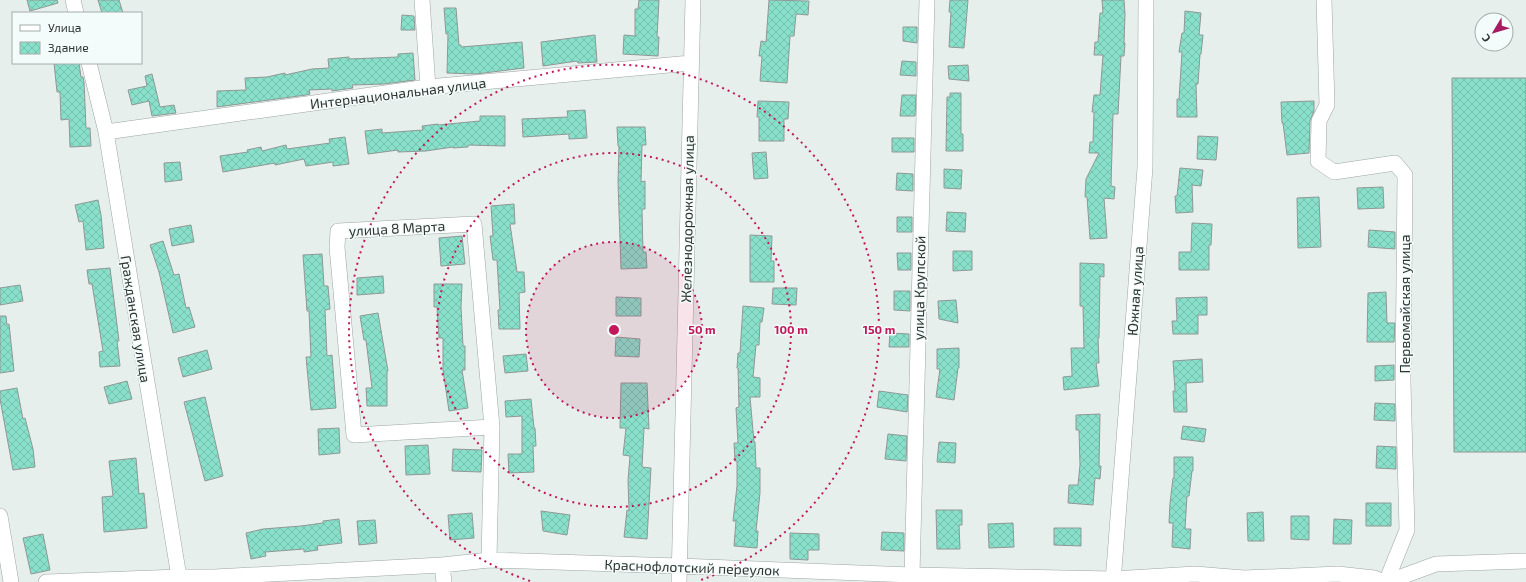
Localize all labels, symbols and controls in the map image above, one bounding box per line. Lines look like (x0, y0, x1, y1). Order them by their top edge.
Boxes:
legend (12, 12, 142, 64)
north arrow (1474, 12, 1514, 52)
text: Улица (48, 20, 81, 34)
text: С (1478, 31, 1493, 45)
text: Здание (48, 40, 89, 54)
street label: Интернациональная улица (309, 74, 487, 112)
street label: Железнодорожная улица (677, 135, 697, 303)
street label: улица 8 Марта (348, 217, 446, 239)
street label: Первомайская улица (1396, 234, 1413, 374)
street label: улица Крупской (910, 235, 928, 341)
street label: Южная улица (1123, 246, 1147, 336)
street label: Гражданская улица (118, 254, 154, 384)
text: 50 m (688, 322, 716, 336)
text: 100 m (774, 322, 808, 336)
text: 150 m (863, 322, 895, 336)
centre of rings (607, 323, 621, 337)
street label: Краснофлотский переулок (604, 555, 780, 579)

